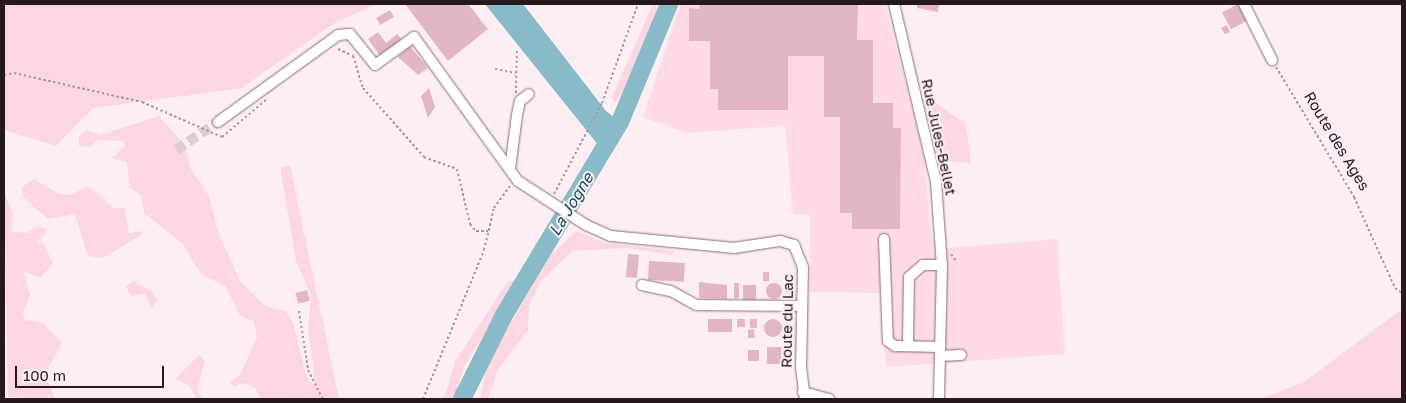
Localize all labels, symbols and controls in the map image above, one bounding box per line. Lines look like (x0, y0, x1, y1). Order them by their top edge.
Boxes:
street label: Rue Jules-Bellet (918, 77, 960, 197)
street label: Route des Ages (1300, 88, 1374, 194)
water label: La Jogne (545, 169, 597, 239)
street label: Route du Lac (777, 274, 797, 368)
scale bar (18, 356, 166, 388)
text: 100 m (23, 366, 66, 384)

